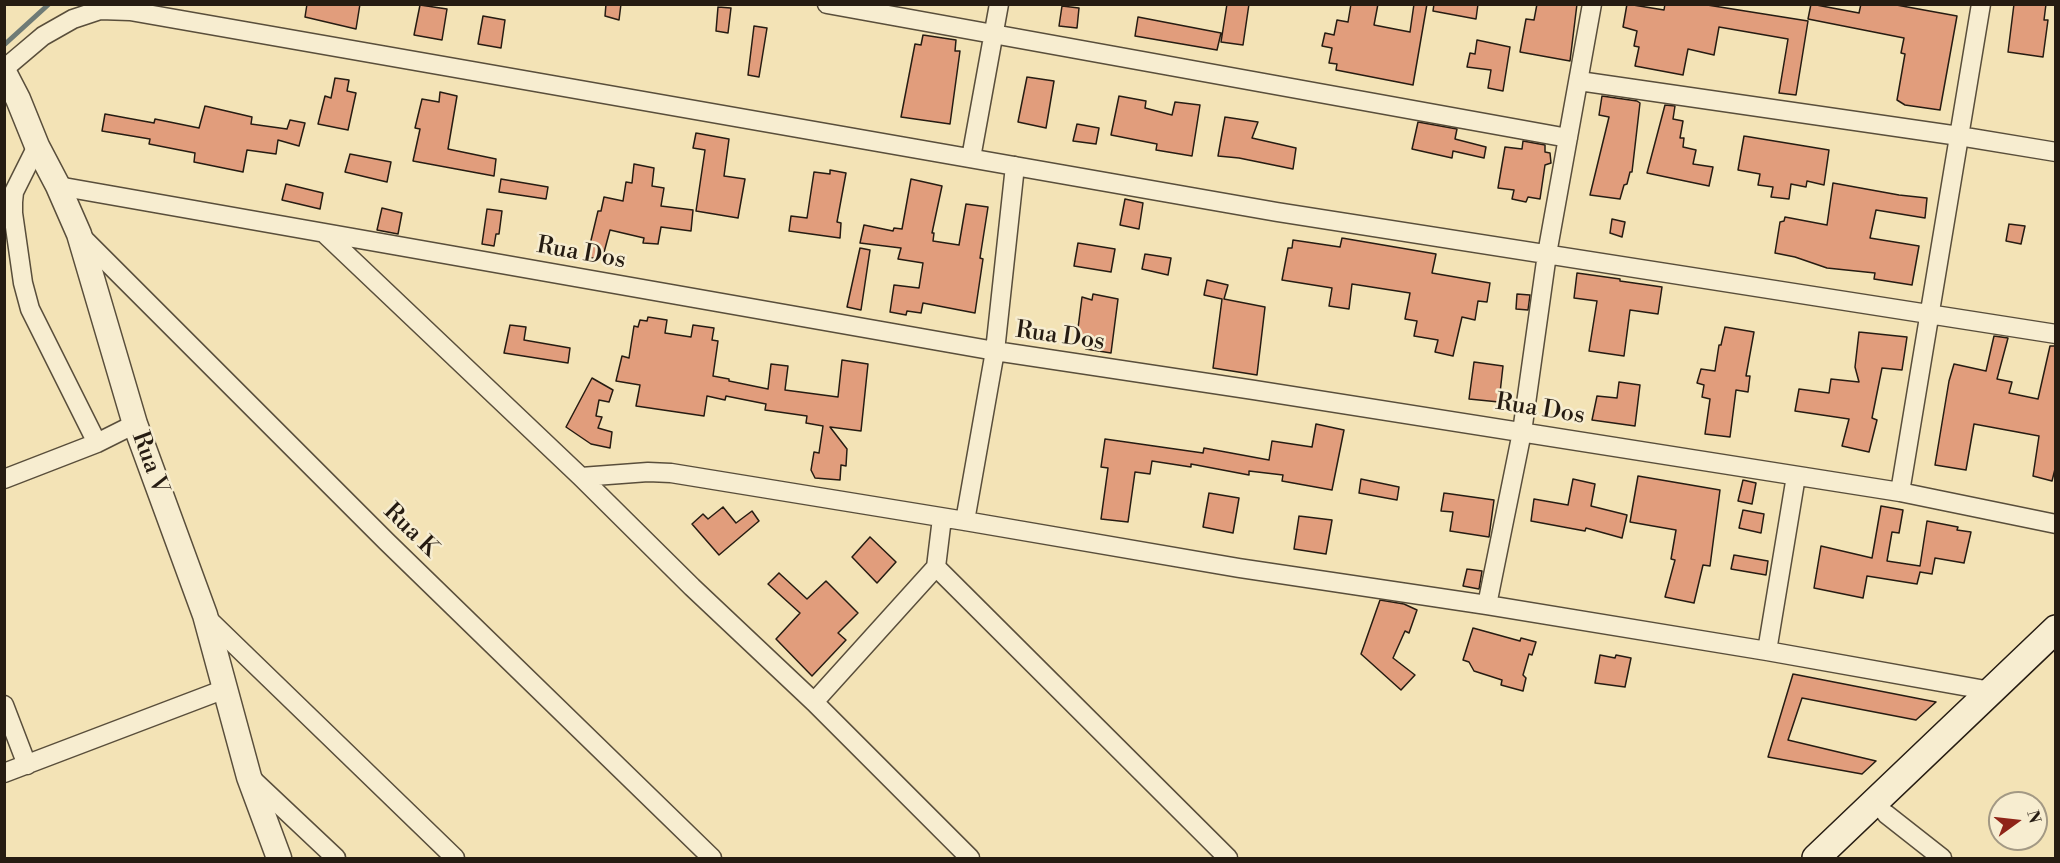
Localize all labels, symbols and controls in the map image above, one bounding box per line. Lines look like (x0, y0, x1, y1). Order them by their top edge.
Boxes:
street label: Rua Dos (534, 232, 628, 276)
street label: Rua Dos (1013, 316, 1107, 358)
street label: Rua Dos (1493, 389, 1587, 431)
street label: Rua V (124, 428, 174, 498)
street label: Rua K (377, 498, 443, 564)
north arrow (1988, 791, 2048, 851)
text: N (2022, 808, 2045, 826)

